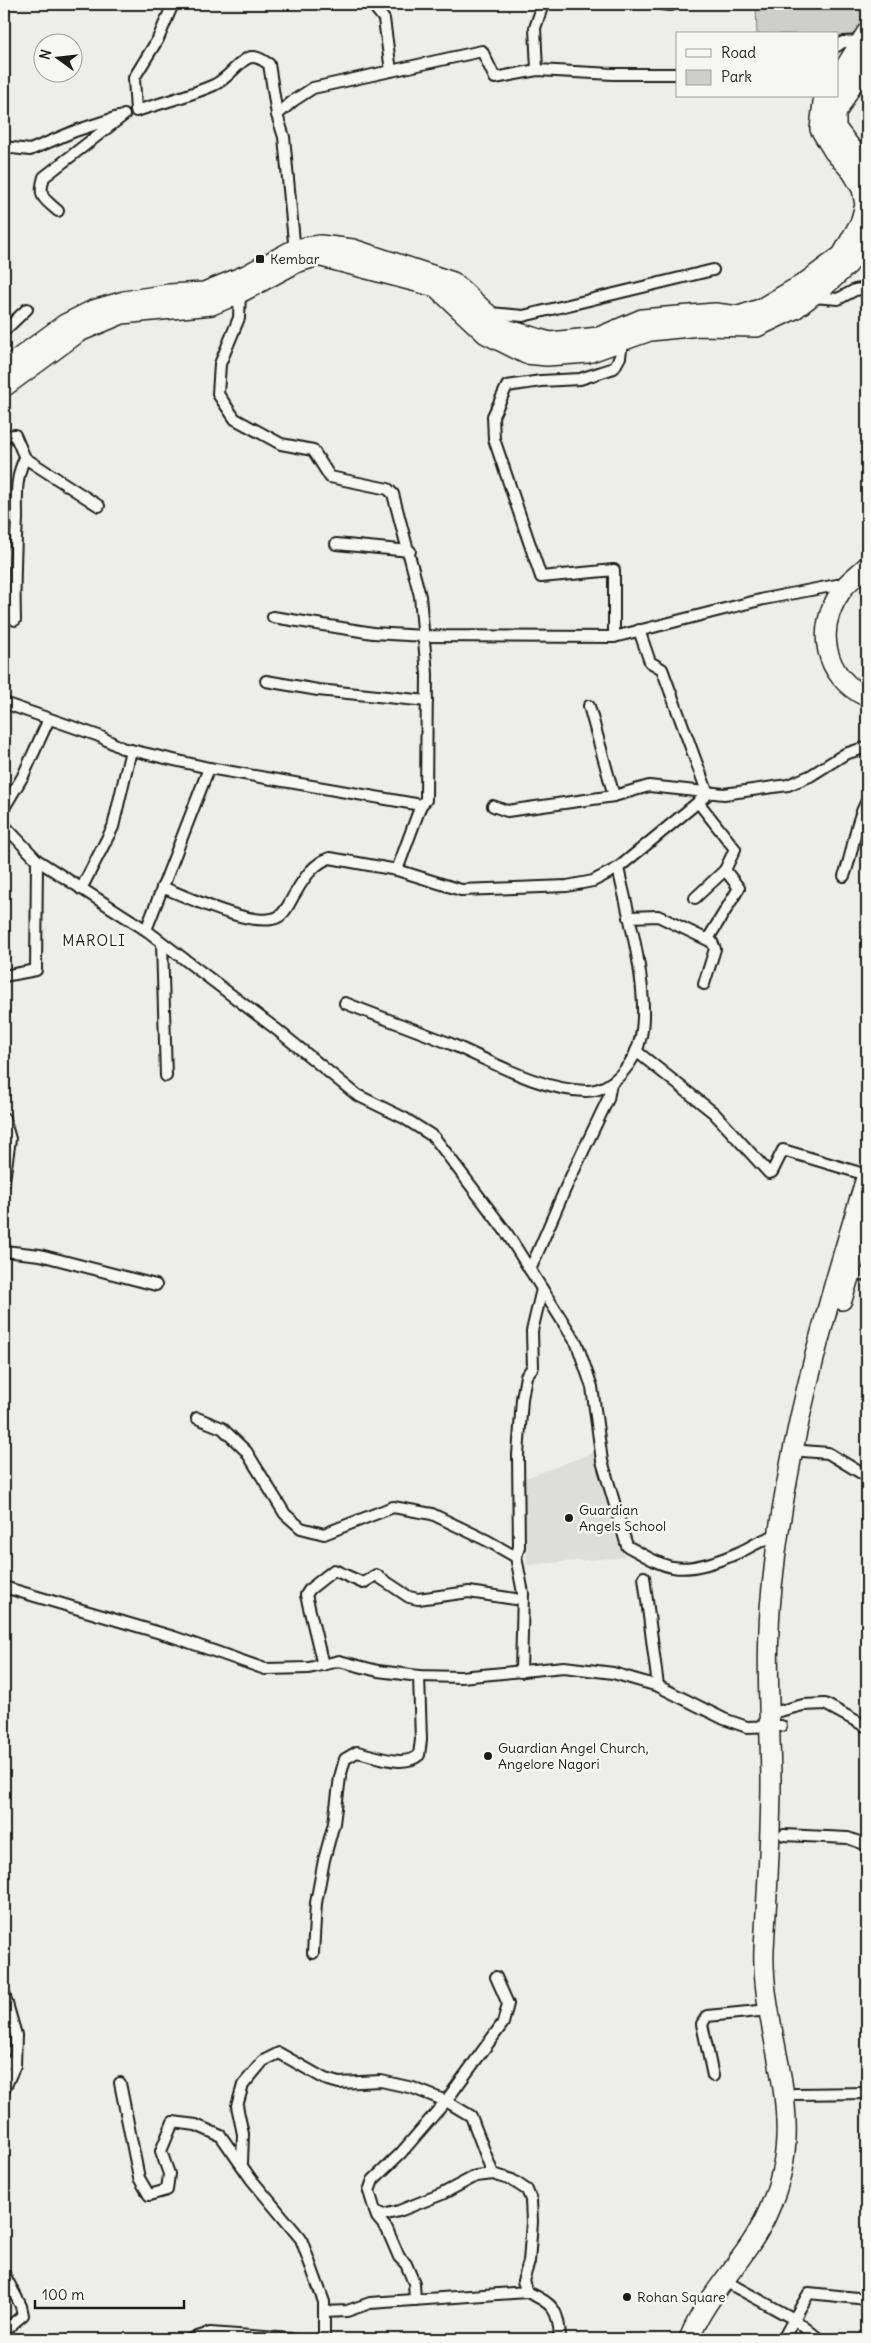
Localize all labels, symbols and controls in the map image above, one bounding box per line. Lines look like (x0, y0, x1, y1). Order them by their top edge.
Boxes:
north arrow (32, 32, 82, 82)
legend (676, 32, 838, 98)
text: Road (721, 43, 756, 62)
text: N (35, 48, 55, 62)
text: Park (721, 67, 752, 86)
place label: Kembar (270, 250, 320, 268)
marker: Kembar (254, 253, 266, 265)
district label: MAROLI (62, 931, 126, 950)
place label: Guardian Angels School (579, 1501, 666, 1535)
marker: Guardian Angels School (563, 1512, 575, 1524)
place label: Guardian Angel Church, Angelore Nagori (498, 1739, 649, 1773)
marker: Guardian Angel Church, Angelore Nagori (482, 1750, 494, 1762)
scale bar (35, 2278, 184, 2310)
text: 100 m (42, 2285, 84, 2304)
place label: Rohan Square (637, 2288, 726, 2306)
marker: Rohan Square (621, 2291, 633, 2303)

